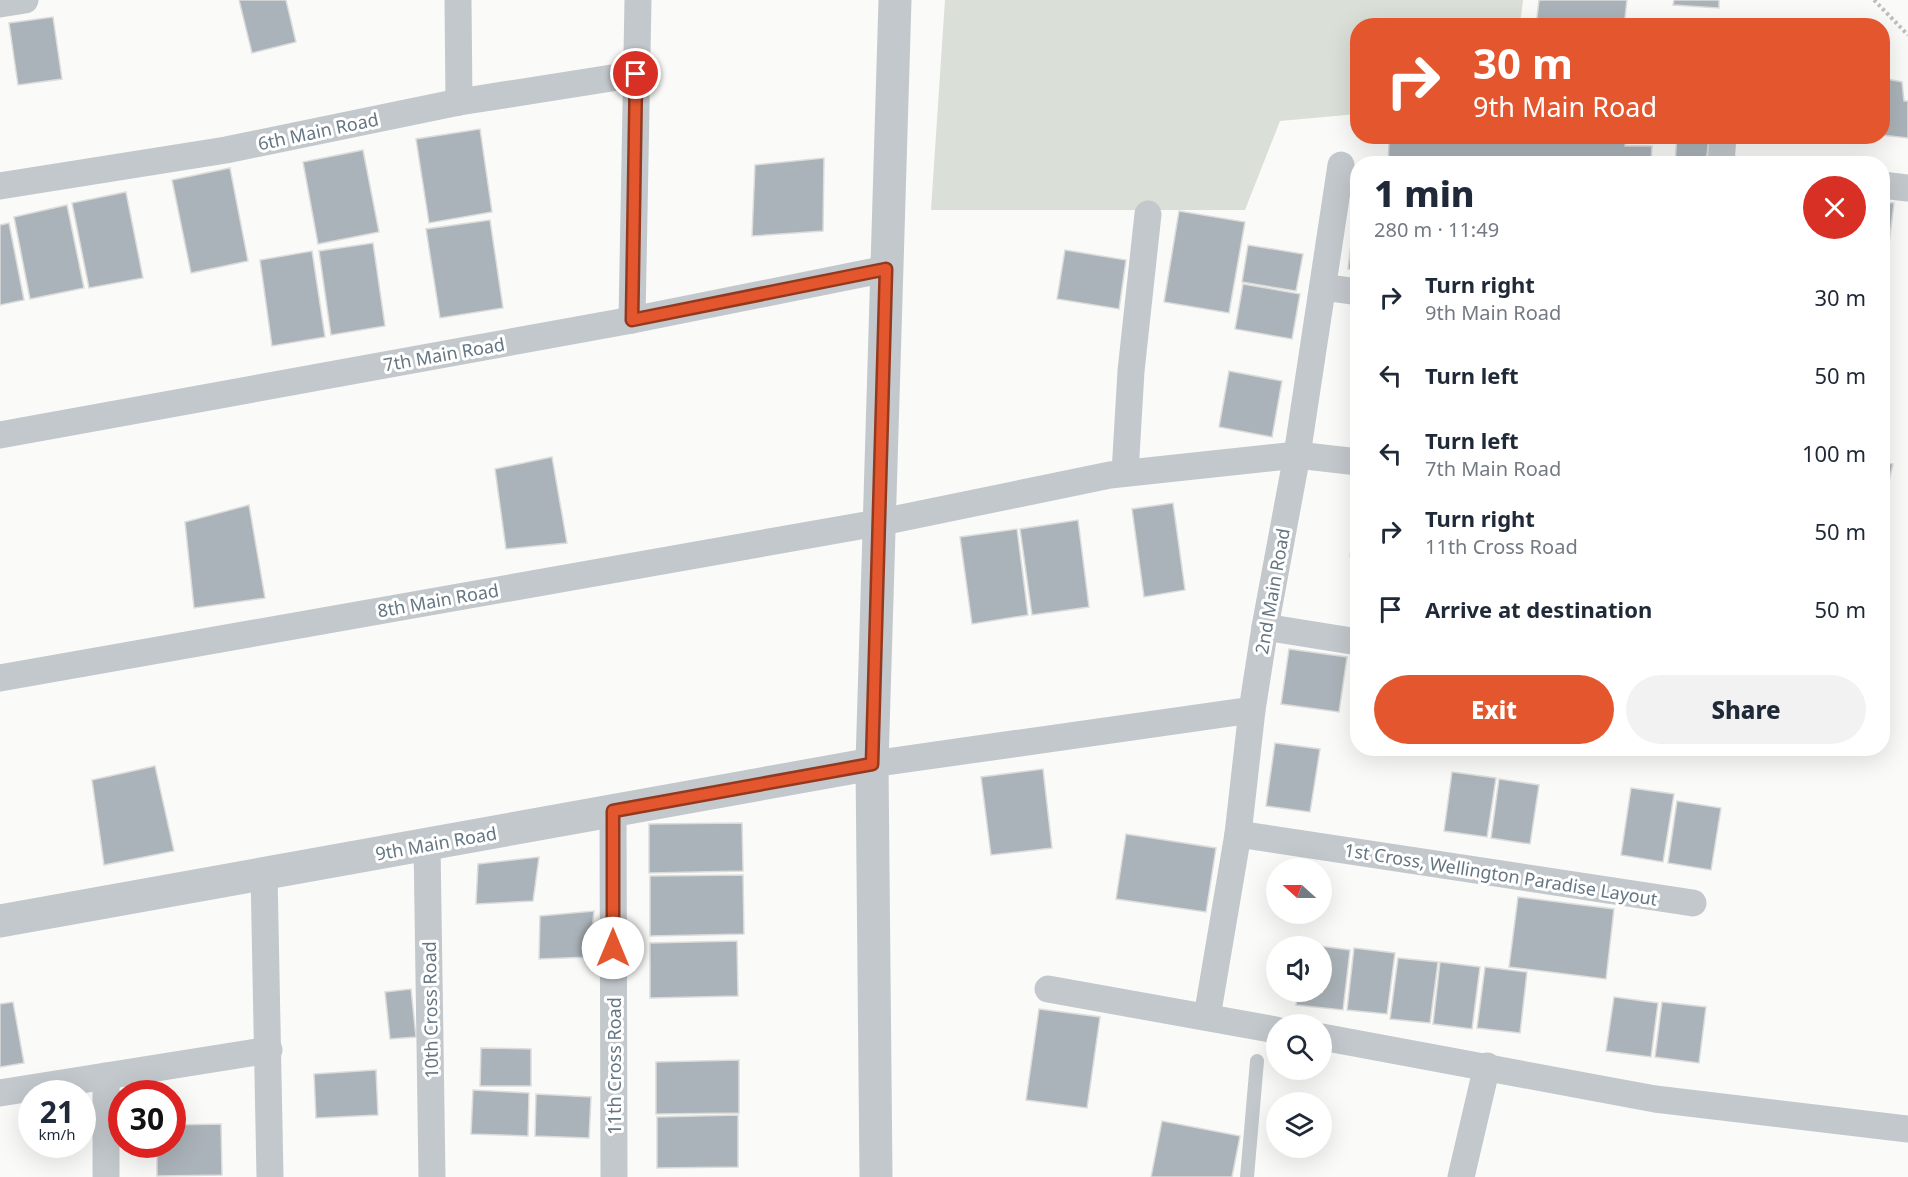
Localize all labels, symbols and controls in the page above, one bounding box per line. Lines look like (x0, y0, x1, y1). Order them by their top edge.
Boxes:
text: 30 m (1473, 34, 1573, 91)
icon: right (1374, 42, 1452, 120)
pin (610, 48, 661, 99)
icon: arrive (619, 57, 652, 90)
text: 9th Main Road (1473, 88, 1657, 125)
street label: 6th Main Road (255, 107, 381, 155)
text: 1 min (1374, 169, 1475, 218)
button: close (1803, 176, 1866, 239)
text: 280 m · 11:49 (1374, 216, 1499, 243)
text: Turn right (1425, 269, 1535, 299)
icon: right (1374, 281, 1407, 314)
text: 30 m (1815, 282, 1866, 312)
text: 9th Main Road (1425, 299, 1561, 326)
street label: 7th Main Road (381, 332, 507, 376)
icon: left (1374, 359, 1407, 392)
text: Turn left (1425, 360, 1519, 390)
text: 50 m (1815, 360, 1866, 390)
text: Turn left (1425, 425, 1519, 455)
icon: left (1374, 437, 1407, 470)
text: 100 m (1802, 438, 1866, 468)
text: 7th Main Road (1425, 455, 1561, 482)
text: Turn right (1425, 503, 1535, 533)
icon: right (1374, 515, 1407, 548)
text: 50 m (1815, 516, 1866, 546)
street label: 2nd Main Road (1249, 526, 1295, 656)
text: 11th Cross Road (1425, 533, 1578, 560)
street label: 8th Main Road (375, 578, 501, 622)
icon: arrive (1374, 593, 1407, 626)
text: Arrive at destination (1425, 594, 1652, 624)
text: 50 m (1815, 594, 1866, 624)
button: Exit (1374, 675, 1614, 744)
button: Share (1626, 675, 1866, 744)
street label: 9th Main Road (373, 821, 499, 865)
street label: 1st Cross, Wellington Paradise Layout (1343, 837, 1660, 911)
north arrow (1266, 858, 1332, 924)
map controls (1266, 858, 1332, 1158)
position arrow (581, 916, 645, 980)
button: sound (1266, 936, 1332, 1002)
street label: 10th Cross Road (417, 941, 443, 1079)
street label: 11th Cross Road (602, 997, 626, 1135)
button: search (1266, 1014, 1332, 1080)
speed limit sign: 30 (108, 1080, 186, 1158)
text: 21 (40, 1091, 74, 1132)
button: layers (1266, 1092, 1332, 1158)
text: km/h (39, 1124, 75, 1144)

